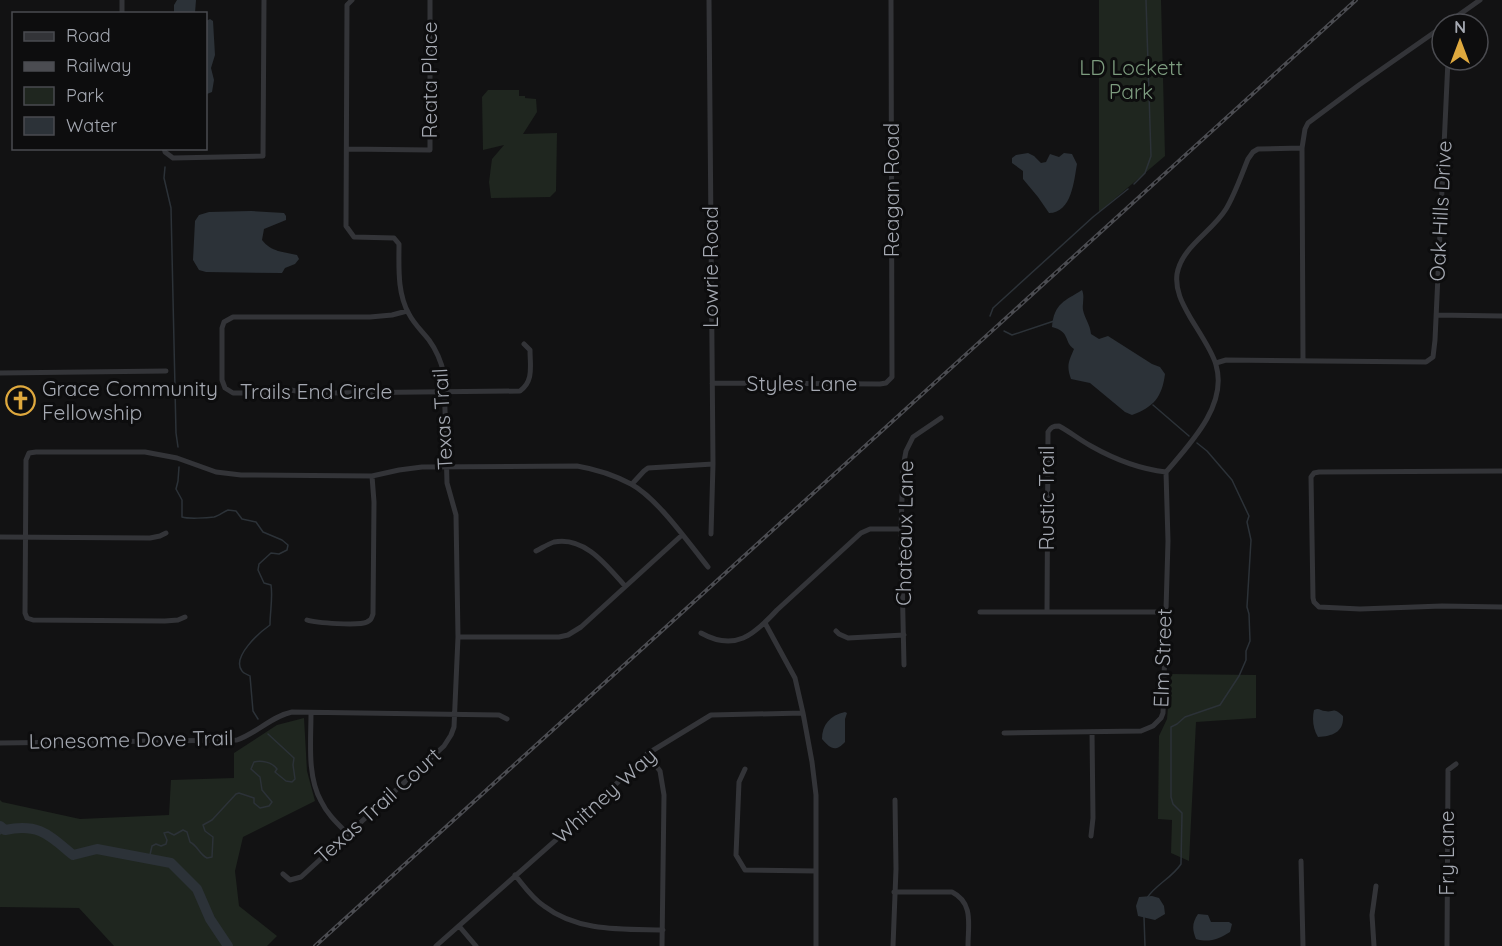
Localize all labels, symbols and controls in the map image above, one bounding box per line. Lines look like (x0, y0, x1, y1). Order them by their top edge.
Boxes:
legend (12, 12, 207, 150)
north arrow (1430, 12, 1490, 72)
text: N (1454, 17, 1466, 37)
street label: Reata Place (416, 21, 442, 139)
text: Road (66, 24, 111, 47)
text: Railway (66, 54, 132, 77)
park label: LD Lockett Park (1079, 54, 1183, 104)
text: Park (66, 84, 104, 107)
text: Water (66, 114, 117, 137)
street label: Reagan Road (878, 123, 904, 257)
street label: Oak Hills Drive (1423, 140, 1457, 282)
street label: Lowrie Road (697, 206, 723, 328)
street label: Texas Trail (426, 368, 458, 470)
street label: Styles Lane (747, 370, 857, 396)
place label: Grace Community Fellowship (42, 375, 218, 425)
street label: Trails End Circle (240, 378, 392, 404)
church icon: Grace Community Fellowship (5, 385, 37, 417)
street label: Rustic Trail (1033, 445, 1059, 551)
street label: Chateaux Lane (890, 460, 918, 606)
street label: Elm Street (1147, 608, 1177, 708)
street label: Lonesome Dove Trail (28, 724, 234, 754)
street label: Texas Trail Court (309, 742, 446, 869)
street label: Whitney Way (547, 742, 661, 848)
street label: Fry Lane (1433, 810, 1459, 896)

